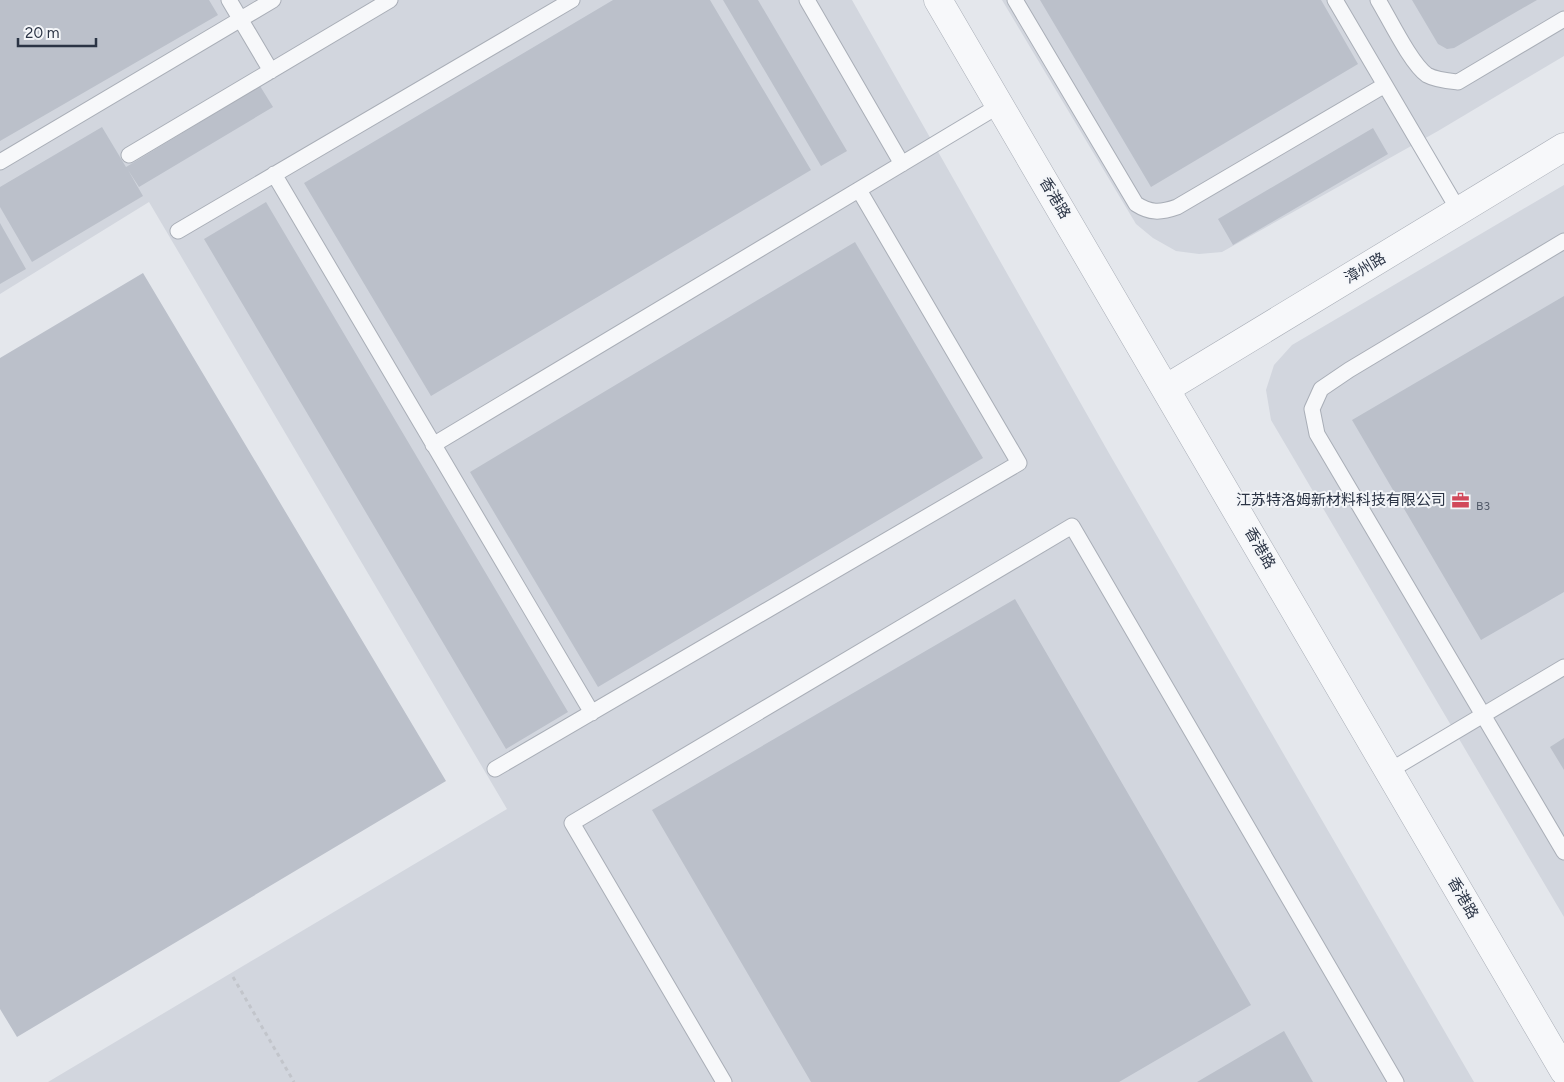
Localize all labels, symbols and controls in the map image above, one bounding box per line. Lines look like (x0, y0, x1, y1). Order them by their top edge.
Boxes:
scale bar (18, 15, 95, 47)
text: 20 m (25, 24, 59, 42)
street label: 香港路 (1036, 174, 1074, 222)
street label: 漳州路 (1341, 249, 1389, 287)
office icon: 江苏特洛姆新材料科技有限公司 (1450, 490, 1470, 510)
place label: 江苏特洛姆新材料科技有限公司 (1236, 491, 1446, 509)
house number: B3 (1476, 499, 1490, 513)
street label: 香港路 (1241, 524, 1279, 572)
street label: 香港路 (1444, 874, 1482, 922)

